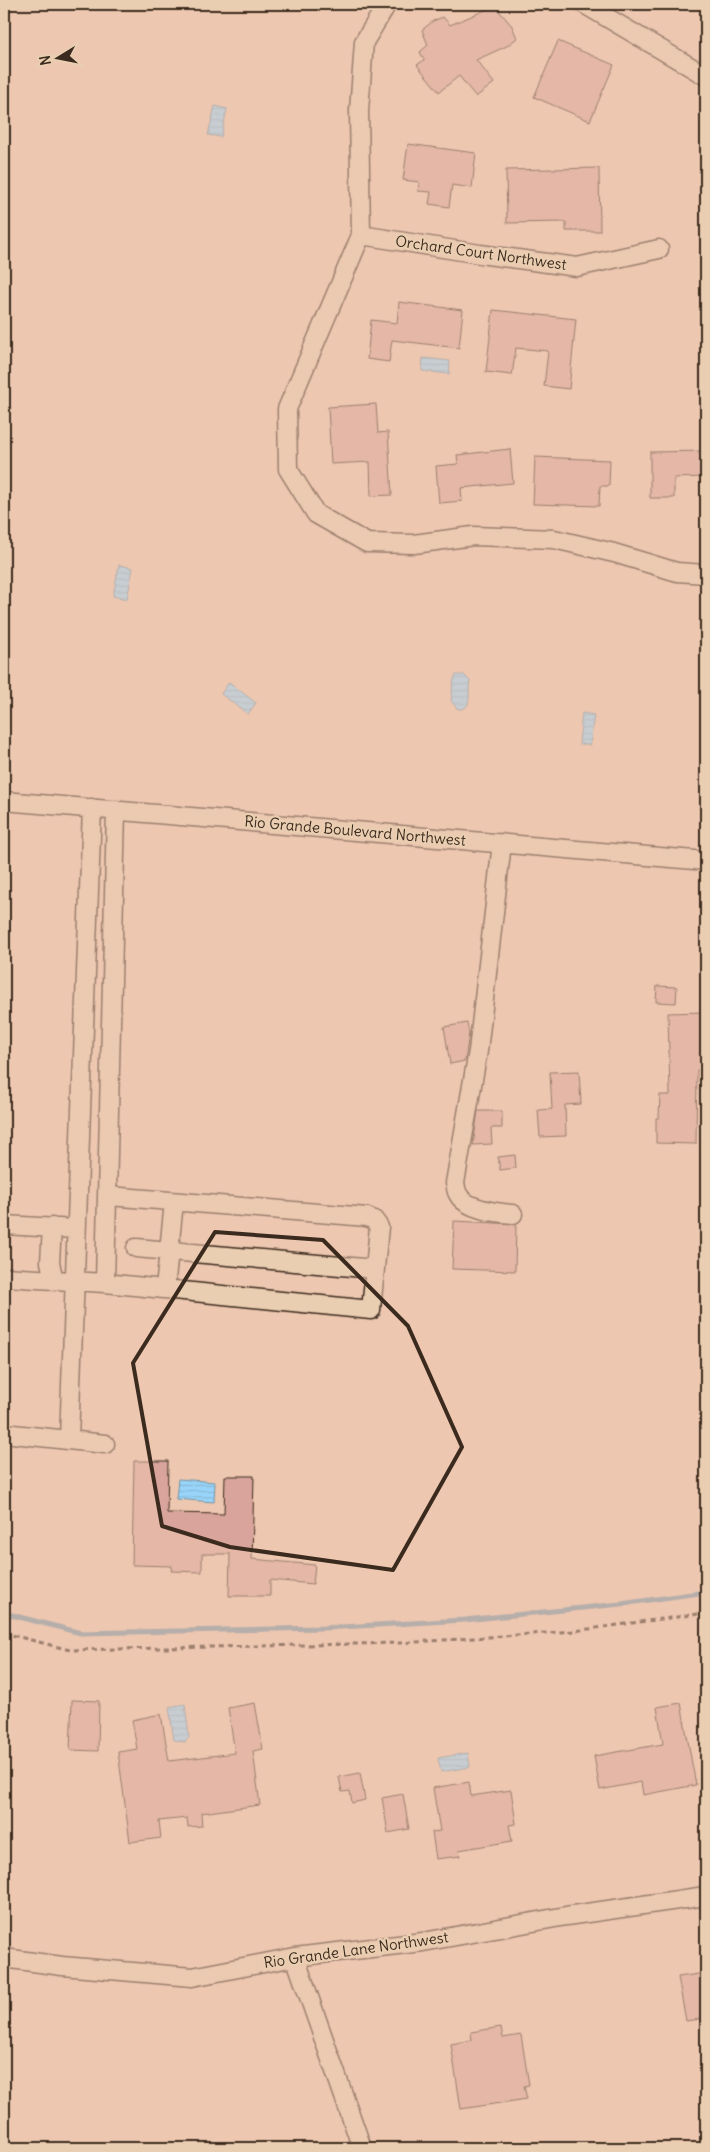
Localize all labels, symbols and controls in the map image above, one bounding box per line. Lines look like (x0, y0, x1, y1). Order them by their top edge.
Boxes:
north arrow (32, 32, 82, 82)
text: N (35, 54, 55, 67)
street label: Orchard Court Northwest (394, 231, 568, 274)
street label: Rio Grande Boulevard Northwest (244, 811, 466, 850)
street label: Rio Grande Lane Northwest (262, 1927, 450, 1972)

